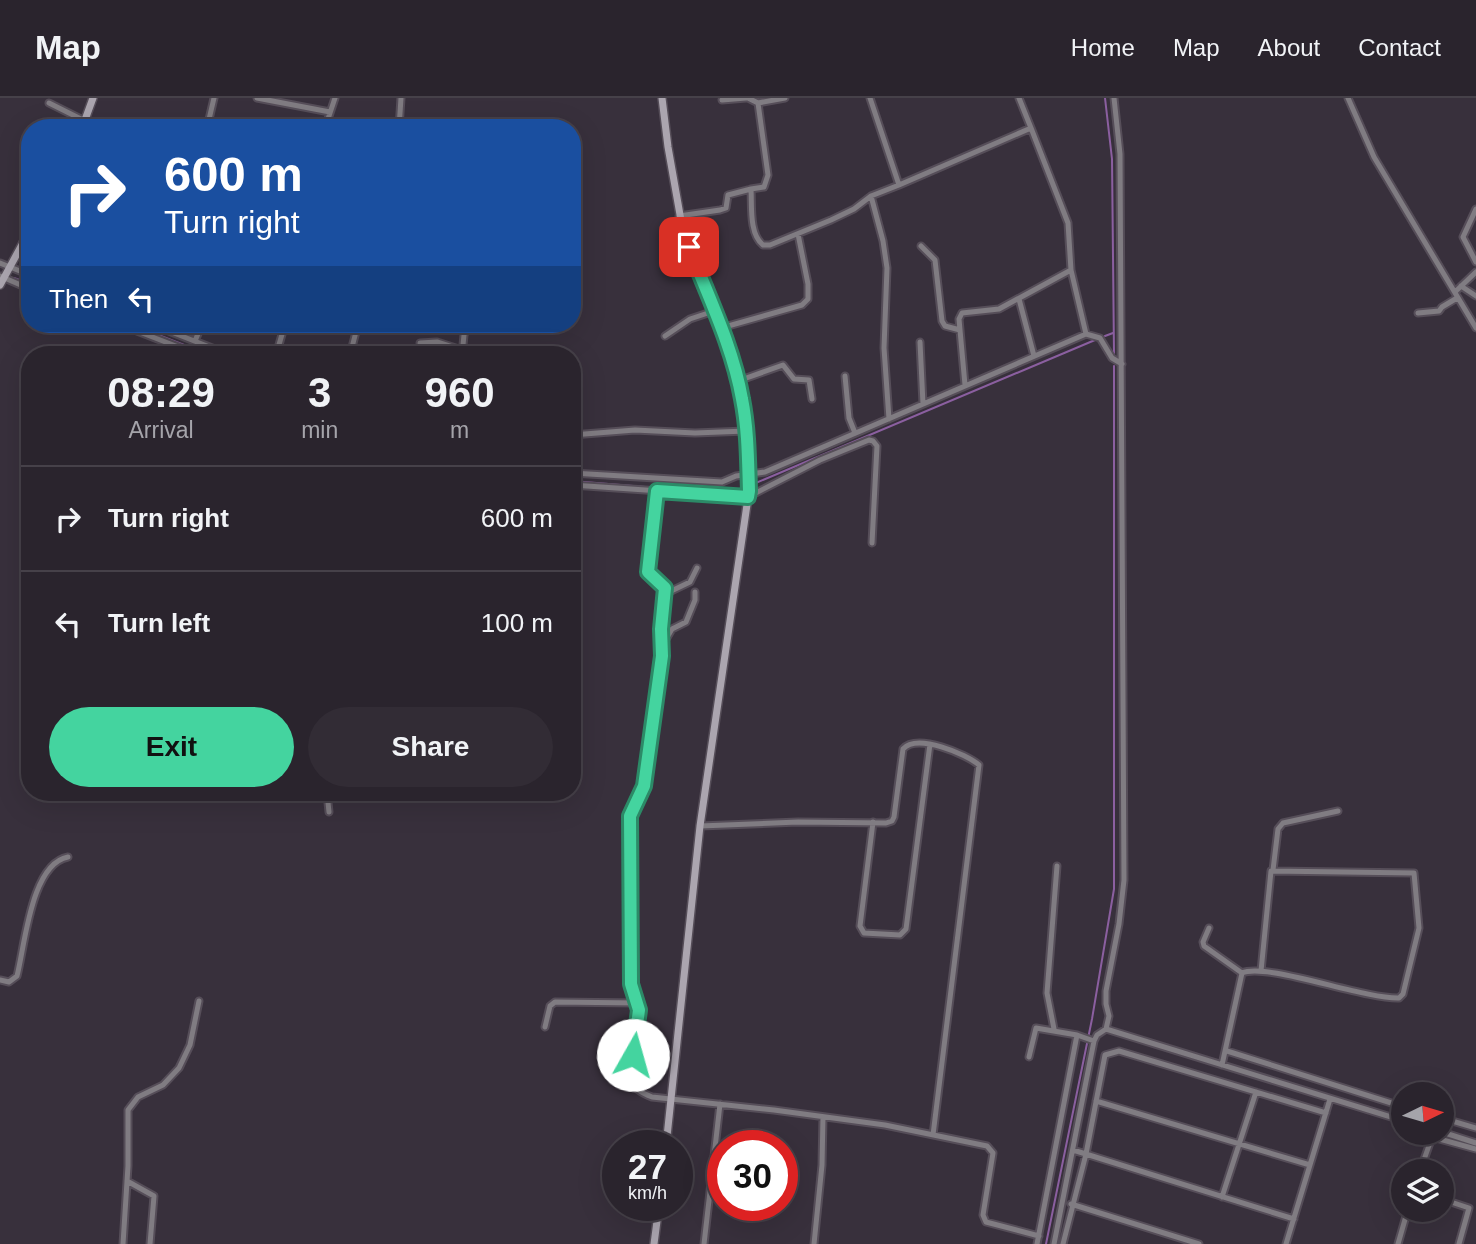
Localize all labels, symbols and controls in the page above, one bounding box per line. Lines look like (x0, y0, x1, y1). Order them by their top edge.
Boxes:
text: Map (35, 29, 101, 66)
text: Home (1071, 34, 1135, 61)
text: Map (1173, 34, 1220, 61)
text: About (1258, 34, 1320, 61)
text: Contact (1358, 34, 1441, 61)
icon: right (49, 147, 140, 238)
text: 600 m (164, 147, 303, 201)
text: Turn right (164, 204, 300, 240)
pin (659, 217, 719, 277)
icon: arrive (670, 228, 708, 266)
icon: left (122, 280, 160, 318)
text: Then (49, 284, 108, 314)
text: 08:29 (107, 369, 215, 416)
text: 3 (308, 369, 331, 416)
text: 960 (425, 369, 495, 416)
text: Arrival (128, 417, 194, 443)
text: min (301, 417, 338, 443)
text: m (450, 417, 469, 443)
icon: right (49, 500, 87, 538)
text: Turn right (108, 503, 229, 533)
text: 600 m (481, 503, 553, 533)
icon: left (49, 605, 87, 643)
text: Turn left (108, 608, 210, 638)
text: 100 m (481, 608, 553, 638)
button: Exit (49, 707, 294, 787)
button: Share (308, 707, 553, 787)
position arrow (596, 1018, 670, 1092)
north arrow (1391, 1082, 1454, 1144)
map controls (1391, 1082, 1454, 1222)
speed limit sign: 30 (707, 1130, 798, 1221)
text: 27 (628, 1147, 667, 1186)
button: layers (1391, 1159, 1454, 1222)
text: km/h (628, 1183, 667, 1203)

